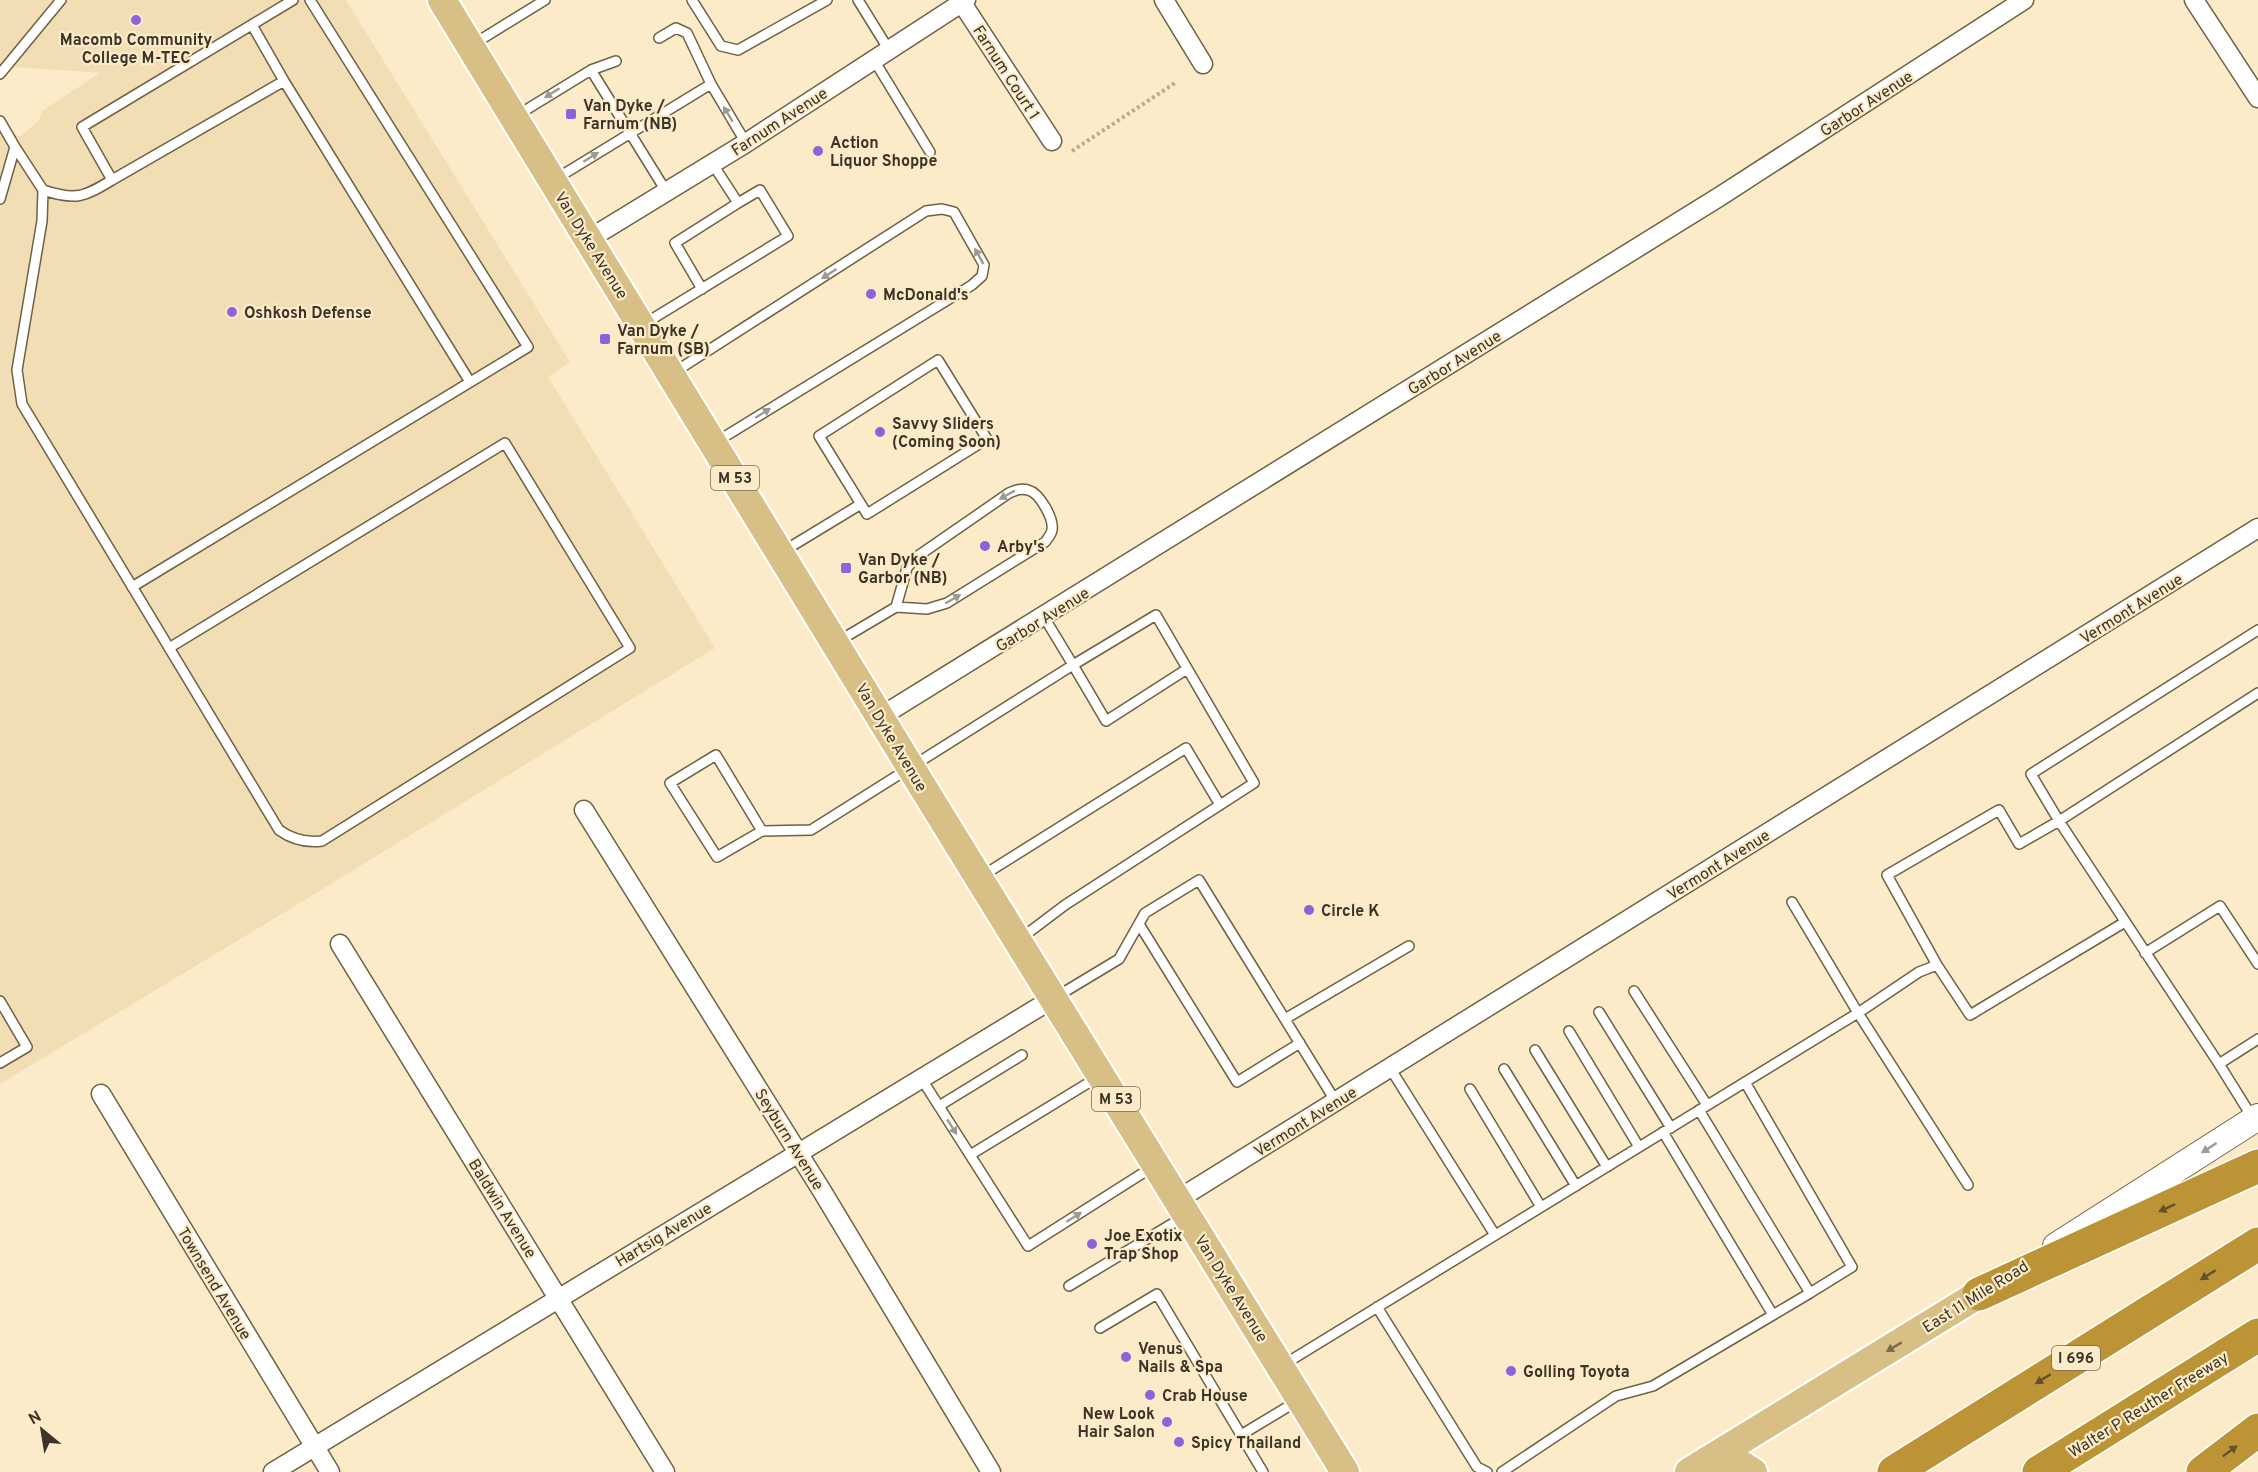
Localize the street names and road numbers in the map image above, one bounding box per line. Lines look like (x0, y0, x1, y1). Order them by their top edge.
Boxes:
street label: Farnum Court 1 (967, 22, 1043, 124)
street label: Garbor Avenue (1817, 67, 1917, 142)
street label: Farnum Avenue (728, 84, 832, 161)
street label: Van Dyke Avenue (549, 189, 631, 304)
street label: Garbor Avenue (1405, 327, 1506, 400)
road number: M 53 (711, 466, 759, 490)
street label: Vermont Avenue (2077, 570, 2187, 649)
street label: Garbor Avenue (993, 584, 1094, 657)
street label: Van Dyke Avenue (850, 680, 931, 796)
street label: Vermont Avenue (1664, 826, 1774, 905)
street label: Vermont Avenue (1251, 1083, 1361, 1162)
street label: Seyburn Avenue (749, 1086, 827, 1195)
road number: M 53 (1092, 1087, 1140, 1111)
street label: Baldwin Avenue (463, 1156, 540, 1262)
street label: Hartsig Avenue (612, 1199, 716, 1272)
street label: Townsend Avenue (172, 1224, 255, 1344)
street label: Van Dyke Avenue (1189, 1232, 1271, 1347)
street label: East 11 Mile Road (1919, 1257, 2033, 1338)
road number: I 696 (2052, 1346, 2100, 1370)
street label: Walter P Reuther Freeway (2065, 1348, 2233, 1463)

